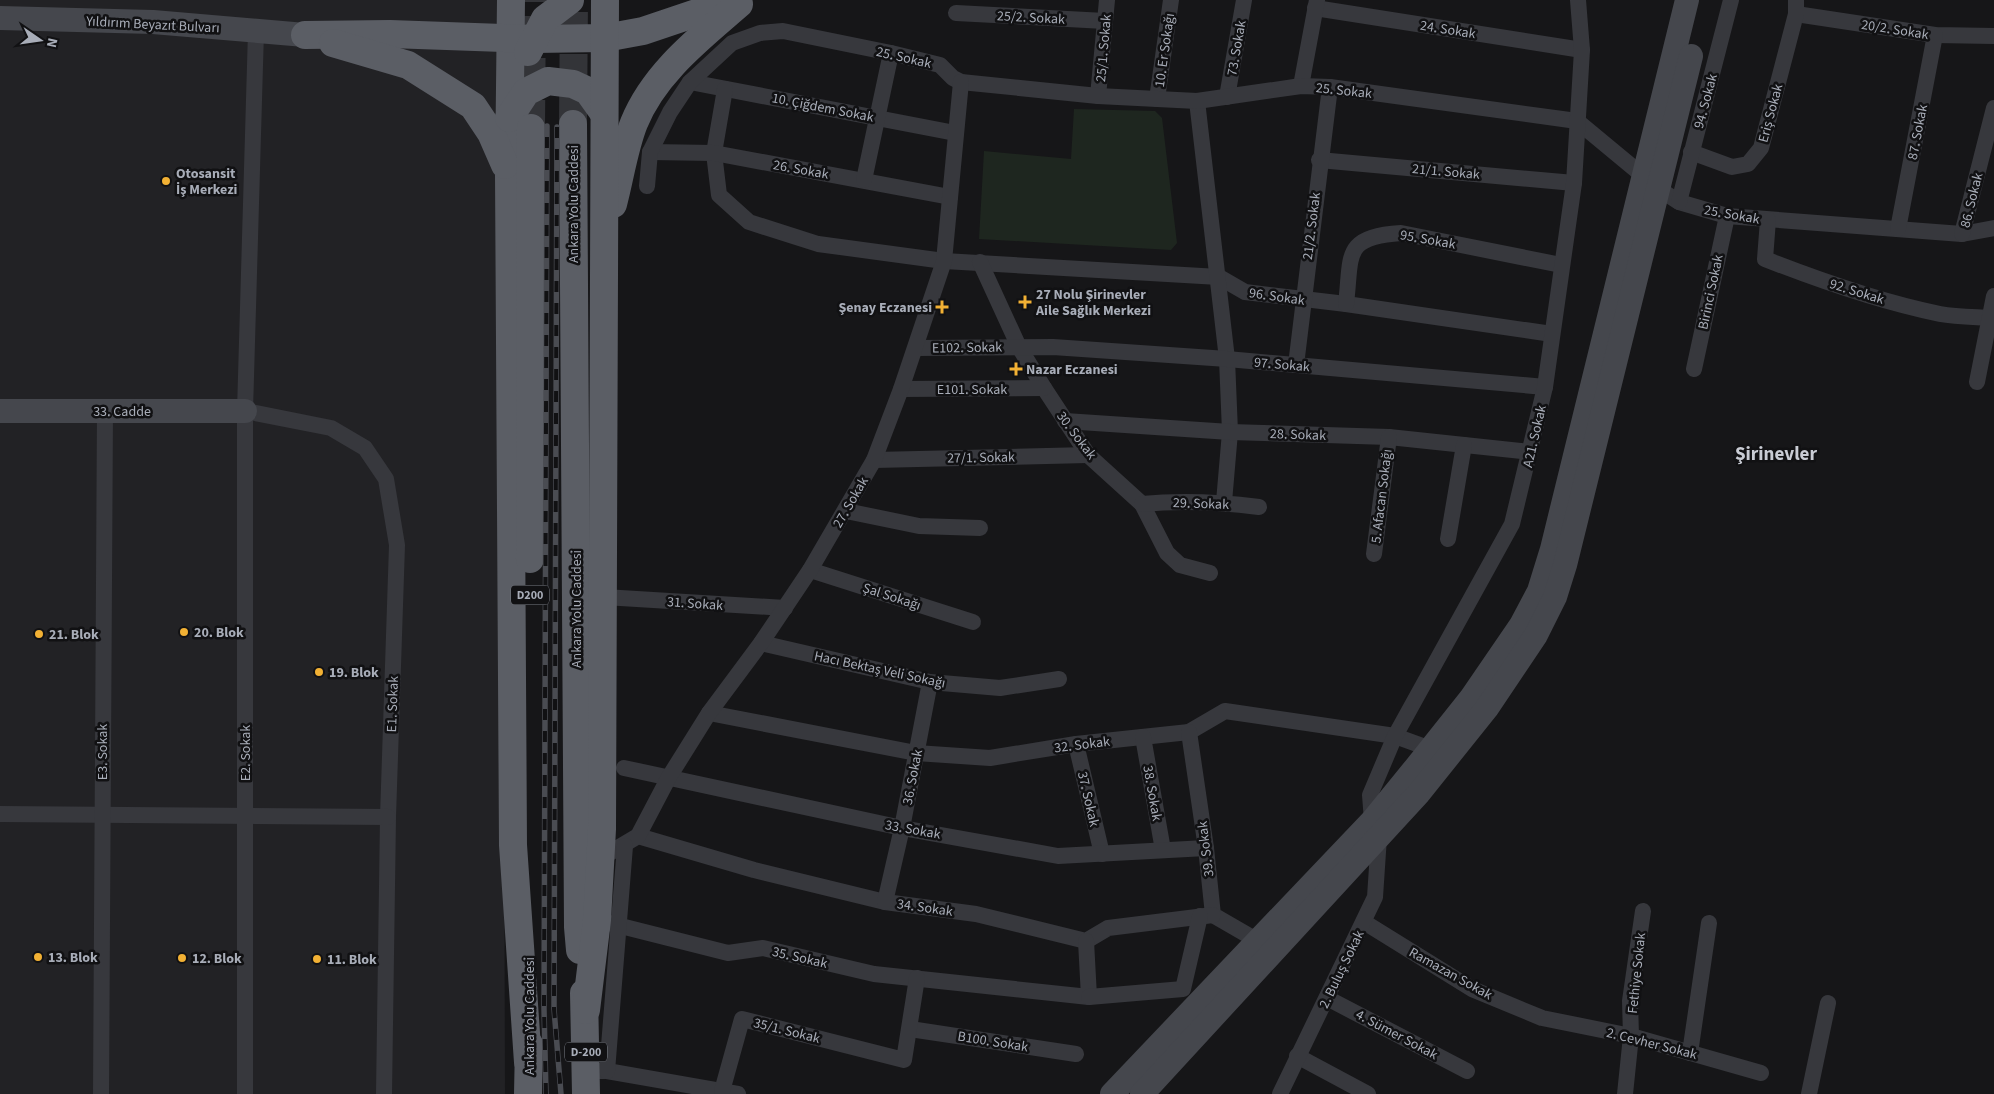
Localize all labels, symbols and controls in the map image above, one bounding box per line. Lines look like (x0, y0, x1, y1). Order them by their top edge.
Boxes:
street label: 25/2. Sokak (997, 6, 1065, 30)
street label: Yıldırım Beyazıt Bulvarı (85, 11, 220, 38)
street label: 10. Er Sokağı (1150, 12, 1180, 89)
street label: 25/1. Sokak (1091, 13, 1117, 83)
north arrow (15, 15, 65, 65)
street label: 20/2. Sokak (1860, 15, 1930, 45)
street label: 24. Sokak (1419, 16, 1477, 44)
street label: 73. Sokak (1222, 19, 1252, 78)
text: N (41, 36, 62, 49)
street label: 25. Sokak (874, 42, 933, 74)
street label: 94. Sokak (1689, 72, 1723, 131)
street label: 25. Sokak (1315, 78, 1373, 104)
street label: Eriş Sokak (1754, 82, 1788, 145)
street label: 10. Çiğdem Sokak (770, 88, 876, 128)
street label: 87. Sokak (1903, 103, 1933, 162)
street label: Ankara Yolu Caddesi (564, 145, 584, 263)
street label: 26. Sokak (771, 155, 830, 185)
street label: 21/1. Sokak (1411, 159, 1481, 185)
place label: Otosansit İş Merkezi (176, 164, 238, 200)
street label: 86. Sokak (1955, 171, 1988, 230)
marker: Otosansit İş Merkezi (160, 175, 172, 187)
street label: 21/2. Sokak (1298, 191, 1326, 261)
street label: 25. Sokak (1702, 200, 1761, 230)
street label: 95. Sokak (1398, 225, 1457, 255)
street label: Birinci Sokak (1693, 253, 1729, 332)
street label: 92. Sokak (1827, 274, 1886, 310)
street label: 96. Sokak (1248, 283, 1306, 311)
place label: 27 Nolu Şirinevler Aile Sağlık Merkezi (1035, 285, 1151, 321)
marker: 27 Nolu Şirinevler Aile Sağlık Merkezi (1018, 295, 1032, 309)
place label: Şenay Eczanesi (838, 298, 932, 318)
marker: Şenay Eczanesi (936, 301, 948, 313)
street label: E102. Sokak (932, 337, 1002, 359)
street label: 97. Sokak (1253, 353, 1311, 377)
place label: Nazar Eczanesi (1026, 360, 1118, 380)
marker: Nazar Eczanesi (1010, 363, 1022, 375)
street label: E101. Sokak (937, 380, 1007, 400)
street label: 33. Cadde (93, 402, 151, 422)
street label: A21. Sokak (1518, 403, 1552, 469)
street label: 30. Sokak (1051, 407, 1101, 464)
street label: 28. Sokak (1270, 424, 1326, 446)
district label: Şirinevler (1735, 441, 1817, 468)
street label: 27/1. Sokak (947, 447, 1015, 469)
street label: 5. Afacan Sokağı (1366, 448, 1398, 544)
street label: 27. Sokak (828, 473, 874, 532)
street label: 29. Sokak (1173, 493, 1229, 515)
street label: Ankara Yolu Caddesi (567, 550, 587, 668)
street label: Şal Sokağı (860, 578, 923, 616)
road number: D200 (511, 586, 549, 604)
street label: 31. Sokak (666, 592, 724, 616)
place label: 20. Blok (194, 623, 244, 643)
place label: 21. Blok (49, 625, 99, 645)
marker: 20. Blok (178, 626, 190, 638)
marker: 21. Blok (33, 628, 45, 640)
street label: Hacı Bektaş Veli Sokağı (812, 646, 947, 694)
place label: 19. Blok (329, 663, 379, 683)
marker: 19. Blok (313, 666, 325, 678)
street label: E1. Sokak (382, 675, 404, 733)
street label: E3. Sokak (93, 724, 113, 780)
street label: E2. Sokak (236, 725, 256, 781)
street label: 32. Sokak (1053, 732, 1111, 758)
street label: 36. Sokak (898, 748, 928, 807)
street label: 38. Sokak (1137, 764, 1167, 823)
street label: 37. Sokak (1072, 770, 1104, 829)
street label: 33. Sokak (883, 815, 942, 845)
street label: 39. Sokak (1193, 820, 1219, 878)
street label: 34. Sokak (896, 894, 954, 922)
street label: 2. Buluş Sokak (1314, 927, 1369, 1012)
street label: Fethiye Sokak (1623, 932, 1651, 1015)
street label: 35. Sokak (770, 942, 829, 974)
street label: Ramazan Sokak (1405, 943, 1496, 1005)
place label: 13. Blok (48, 948, 98, 968)
place label: 12. Blok (192, 949, 242, 969)
place label: 11. Blok (327, 950, 377, 970)
marker: 13. Blok (32, 951, 44, 963)
marker: 12. Blok (176, 952, 188, 964)
marker: 11. Blok (311, 953, 323, 965)
street label: Ankara Yolu Caddesi (520, 957, 540, 1075)
street label: 4. Sümer Sokak (1352, 1005, 1441, 1065)
street label: 35/1. Sokak (751, 1013, 822, 1049)
street label: 2. Cevher Sokak (1604, 1023, 1699, 1065)
street label: B100. Sokak (956, 1027, 1030, 1057)
road number: D-200 (565, 1042, 607, 1062)

